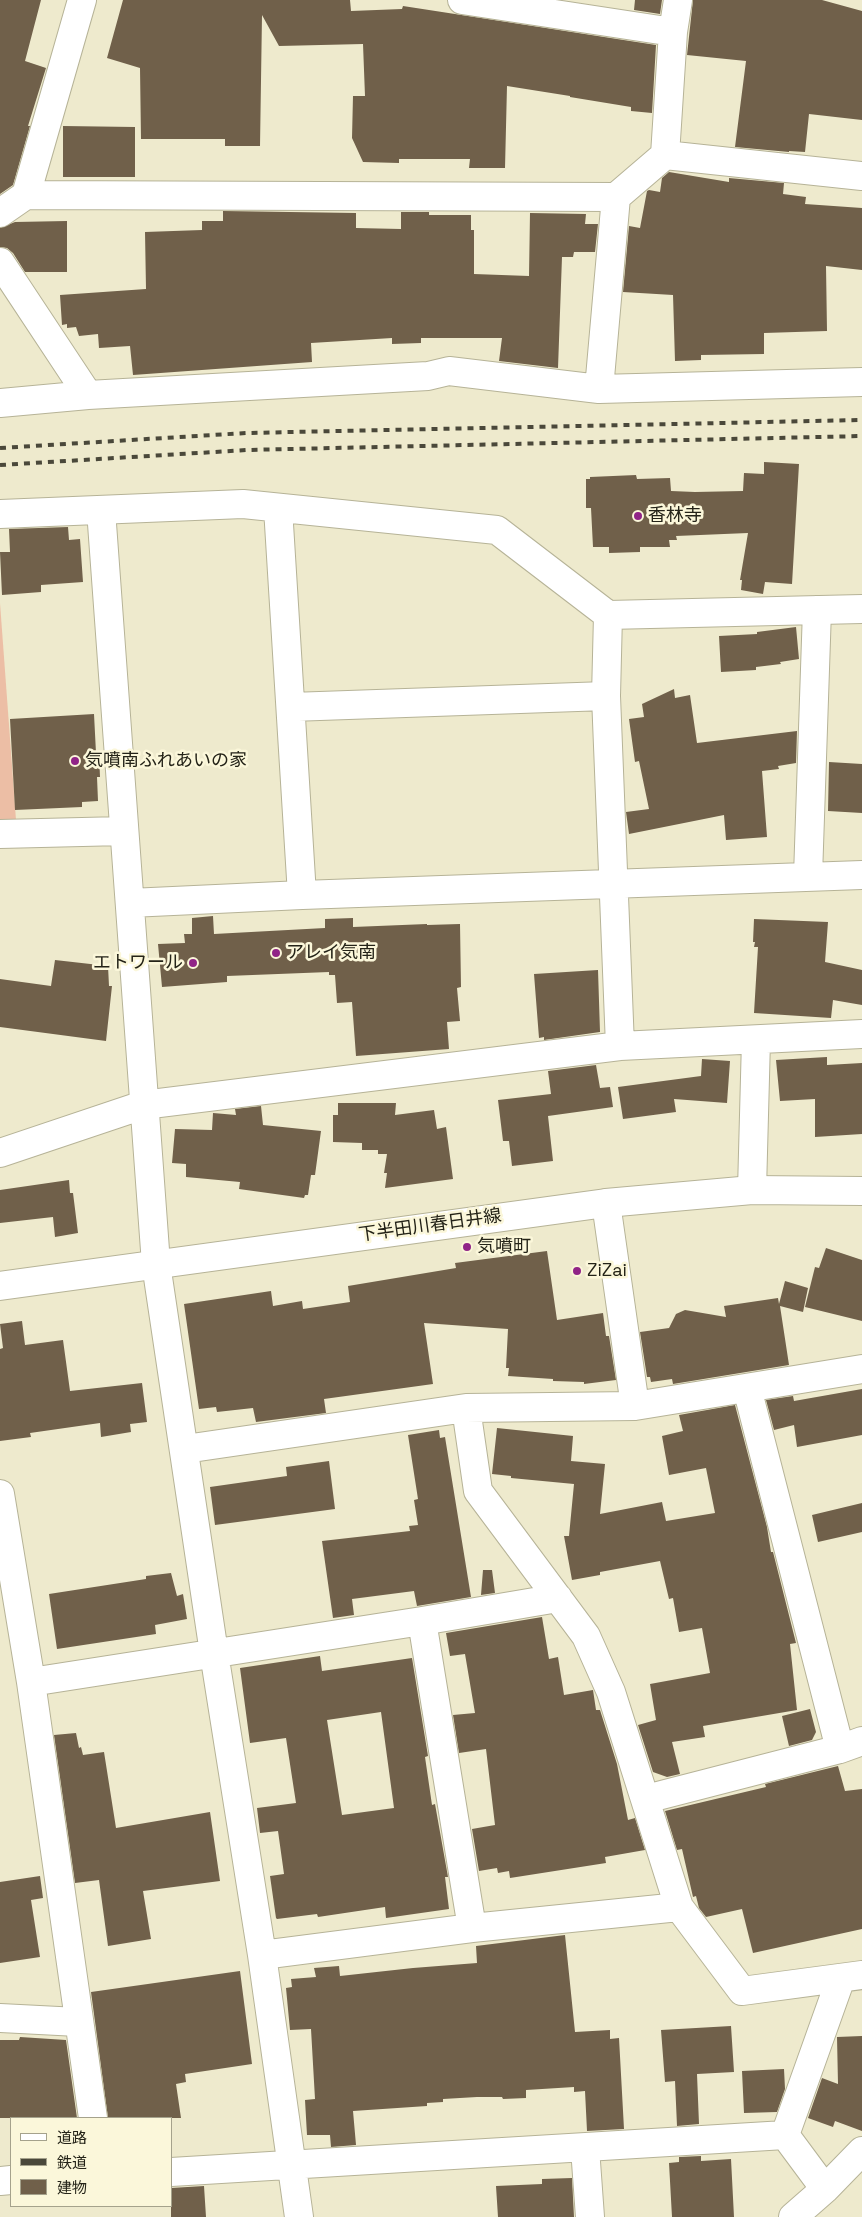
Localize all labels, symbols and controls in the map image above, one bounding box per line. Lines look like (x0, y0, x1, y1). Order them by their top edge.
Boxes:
place label: 香林寺 (648, 505, 702, 527)
marker: 香林寺 (632, 510, 644, 522)
place label: 気噴南ふれあいの家 (85, 750, 247, 772)
marker: 気噴南ふれあいの家 (69, 755, 81, 767)
place label: アレイ気南 (286, 942, 376, 964)
marker: アレイ気南 (270, 947, 282, 959)
place label: エトワール (93, 952, 183, 974)
marker: エトワール (187, 957, 199, 969)
street label: 下半田川春日井線 (357, 1205, 503, 1247)
place label: 気噴町 (477, 1236, 531, 1258)
marker: 気噴町 (461, 1241, 473, 1253)
place label: ZiZai (587, 1260, 627, 1282)
marker: ZiZai (571, 1265, 583, 1277)
legend (10, 2117, 172, 2207)
text: 道路 (57, 2128, 87, 2147)
text: 鉄道 (57, 2153, 87, 2172)
text: 建物 (57, 2178, 87, 2197)

